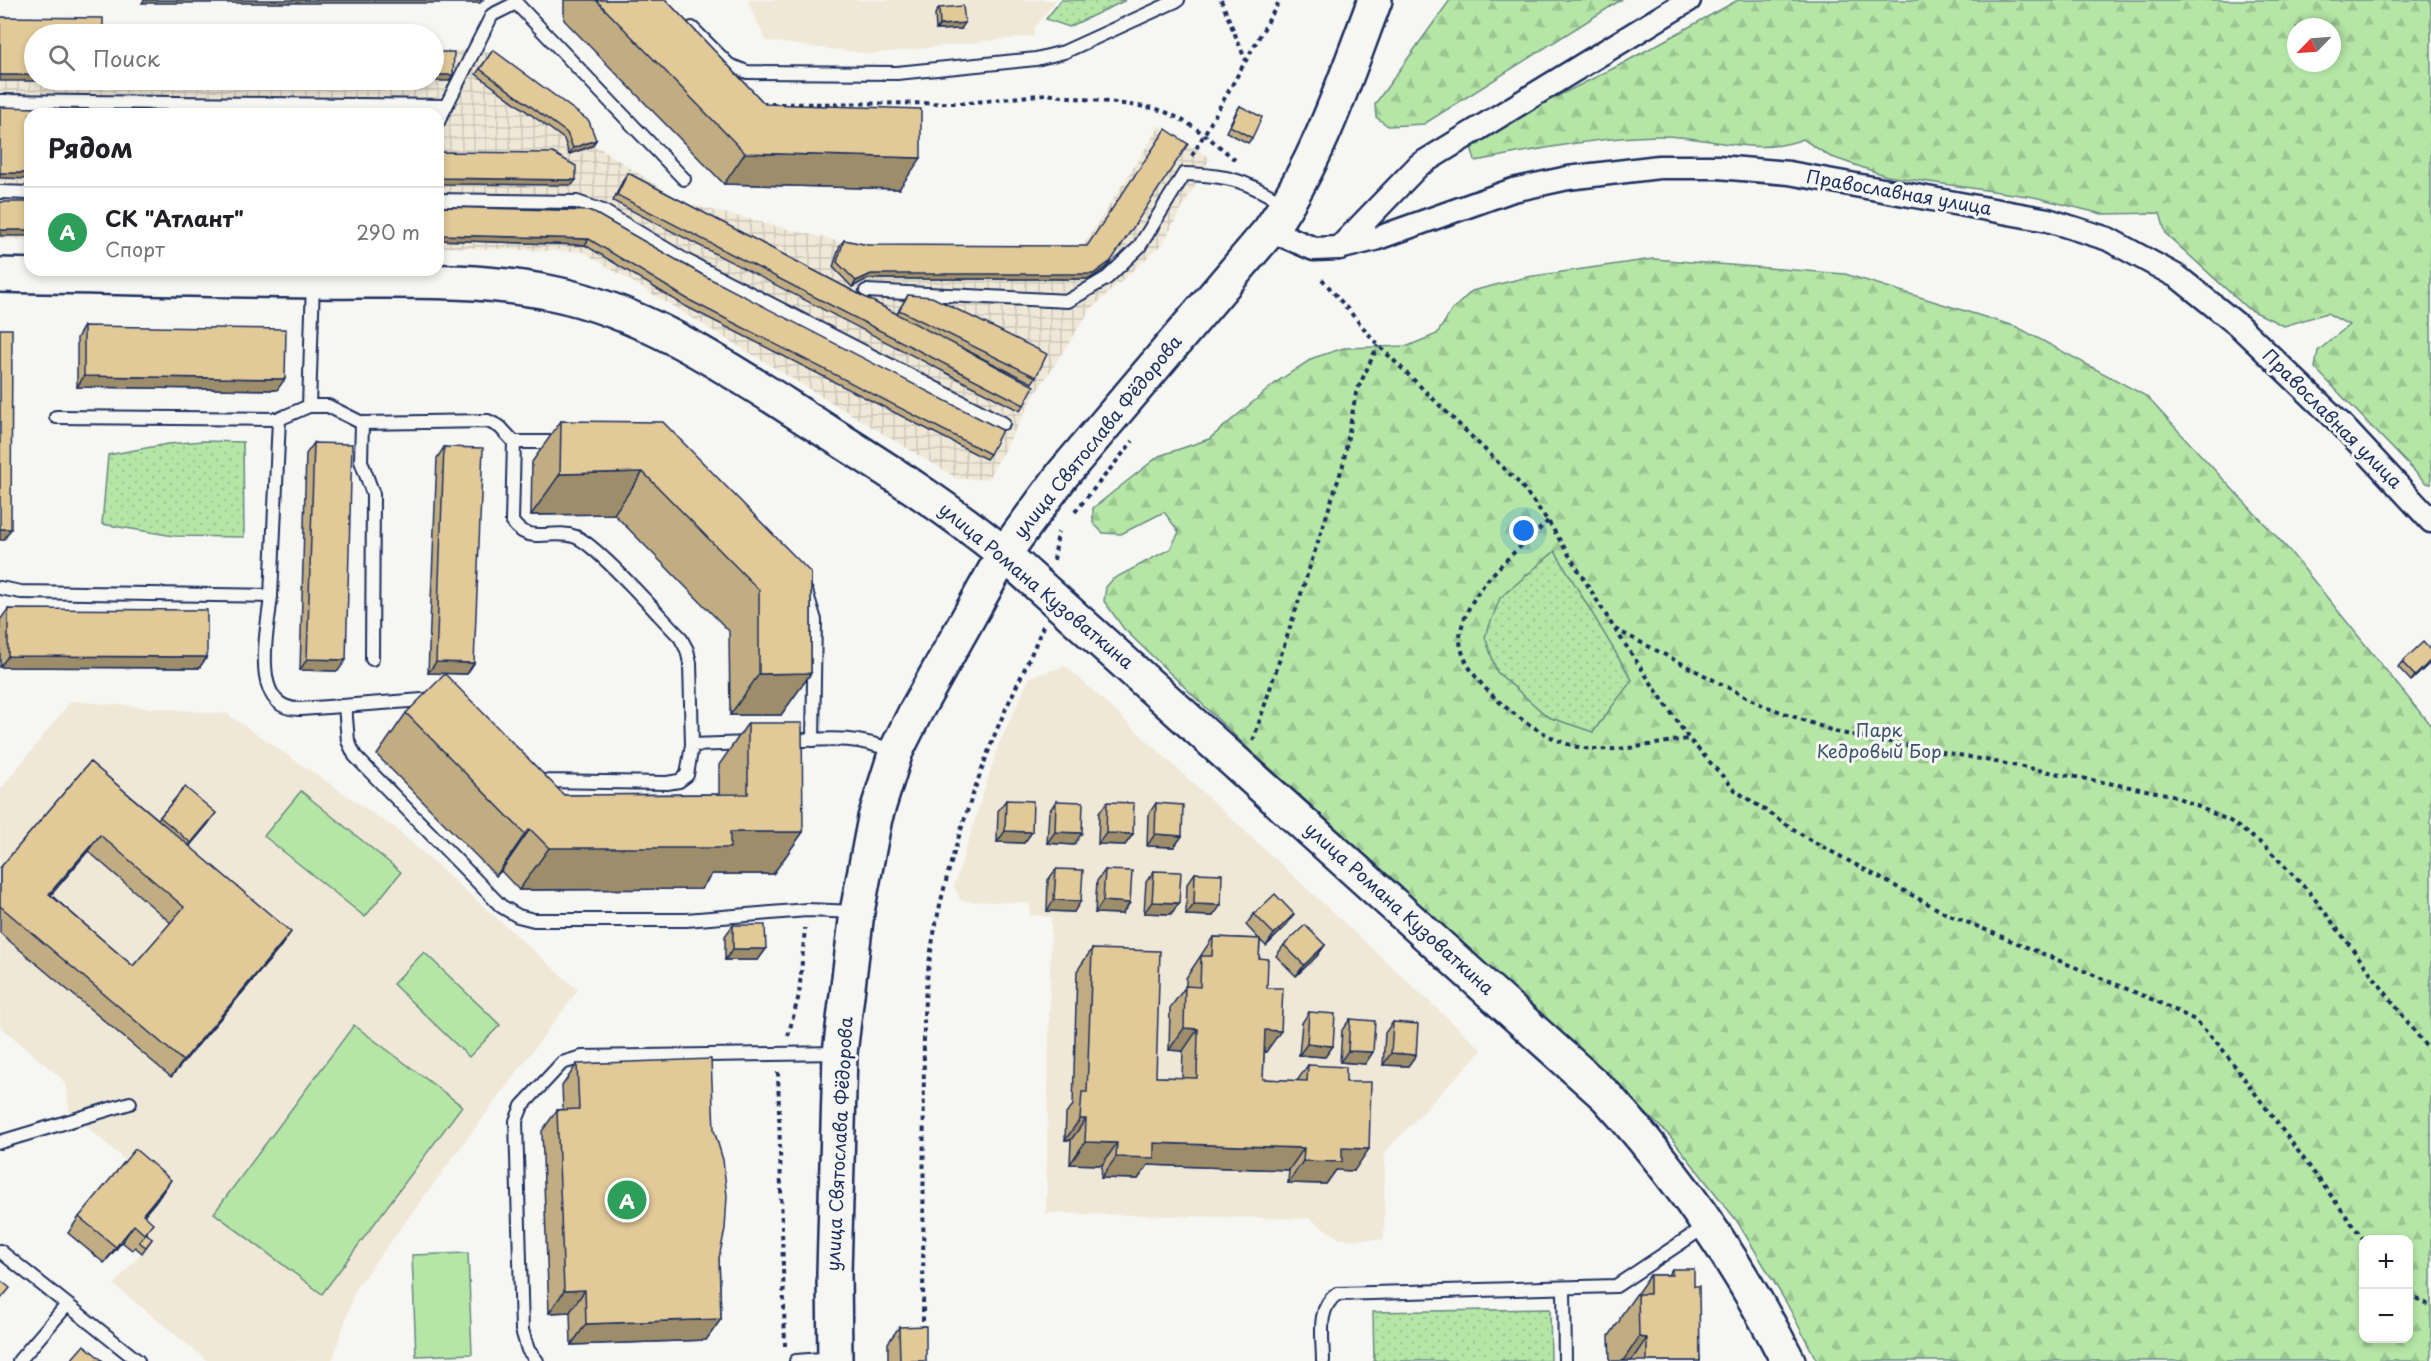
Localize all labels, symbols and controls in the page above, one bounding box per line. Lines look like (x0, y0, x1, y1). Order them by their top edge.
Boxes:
north arrow (2287, 18, 2341, 72)
search box (24, 24, 444, 90)
icon: search (45, 41, 78, 74)
text: Поиск (93, 41, 160, 74)
text: Рядом (48, 128, 133, 167)
street label: Православная улица (1804, 162, 1995, 221)
text: СК "Атлант" (105, 201, 244, 234)
text: A (60, 217, 75, 247)
text: 290 m (356, 217, 420, 247)
text: Спорт (105, 234, 165, 264)
street label: улица Святослава Фёдорова (1006, 328, 1188, 544)
street label: Православная улица (2257, 342, 2409, 494)
street label: улица Романа Кузоваткина (934, 495, 1141, 675)
your location (1509, 516, 1538, 545)
park label: Парк Кедровый Бор (1817, 716, 1942, 764)
street label: улица Романа Кузоваткина (1299, 815, 1501, 1001)
street label: улица Святослава Фёдорова (818, 1015, 859, 1272)
pin: A (608, 1178, 646, 1222)
map controls (2359, 1235, 2413, 1343)
button: + (2359, 1235, 2413, 1289)
button: − (2359, 1289, 2413, 1343)

